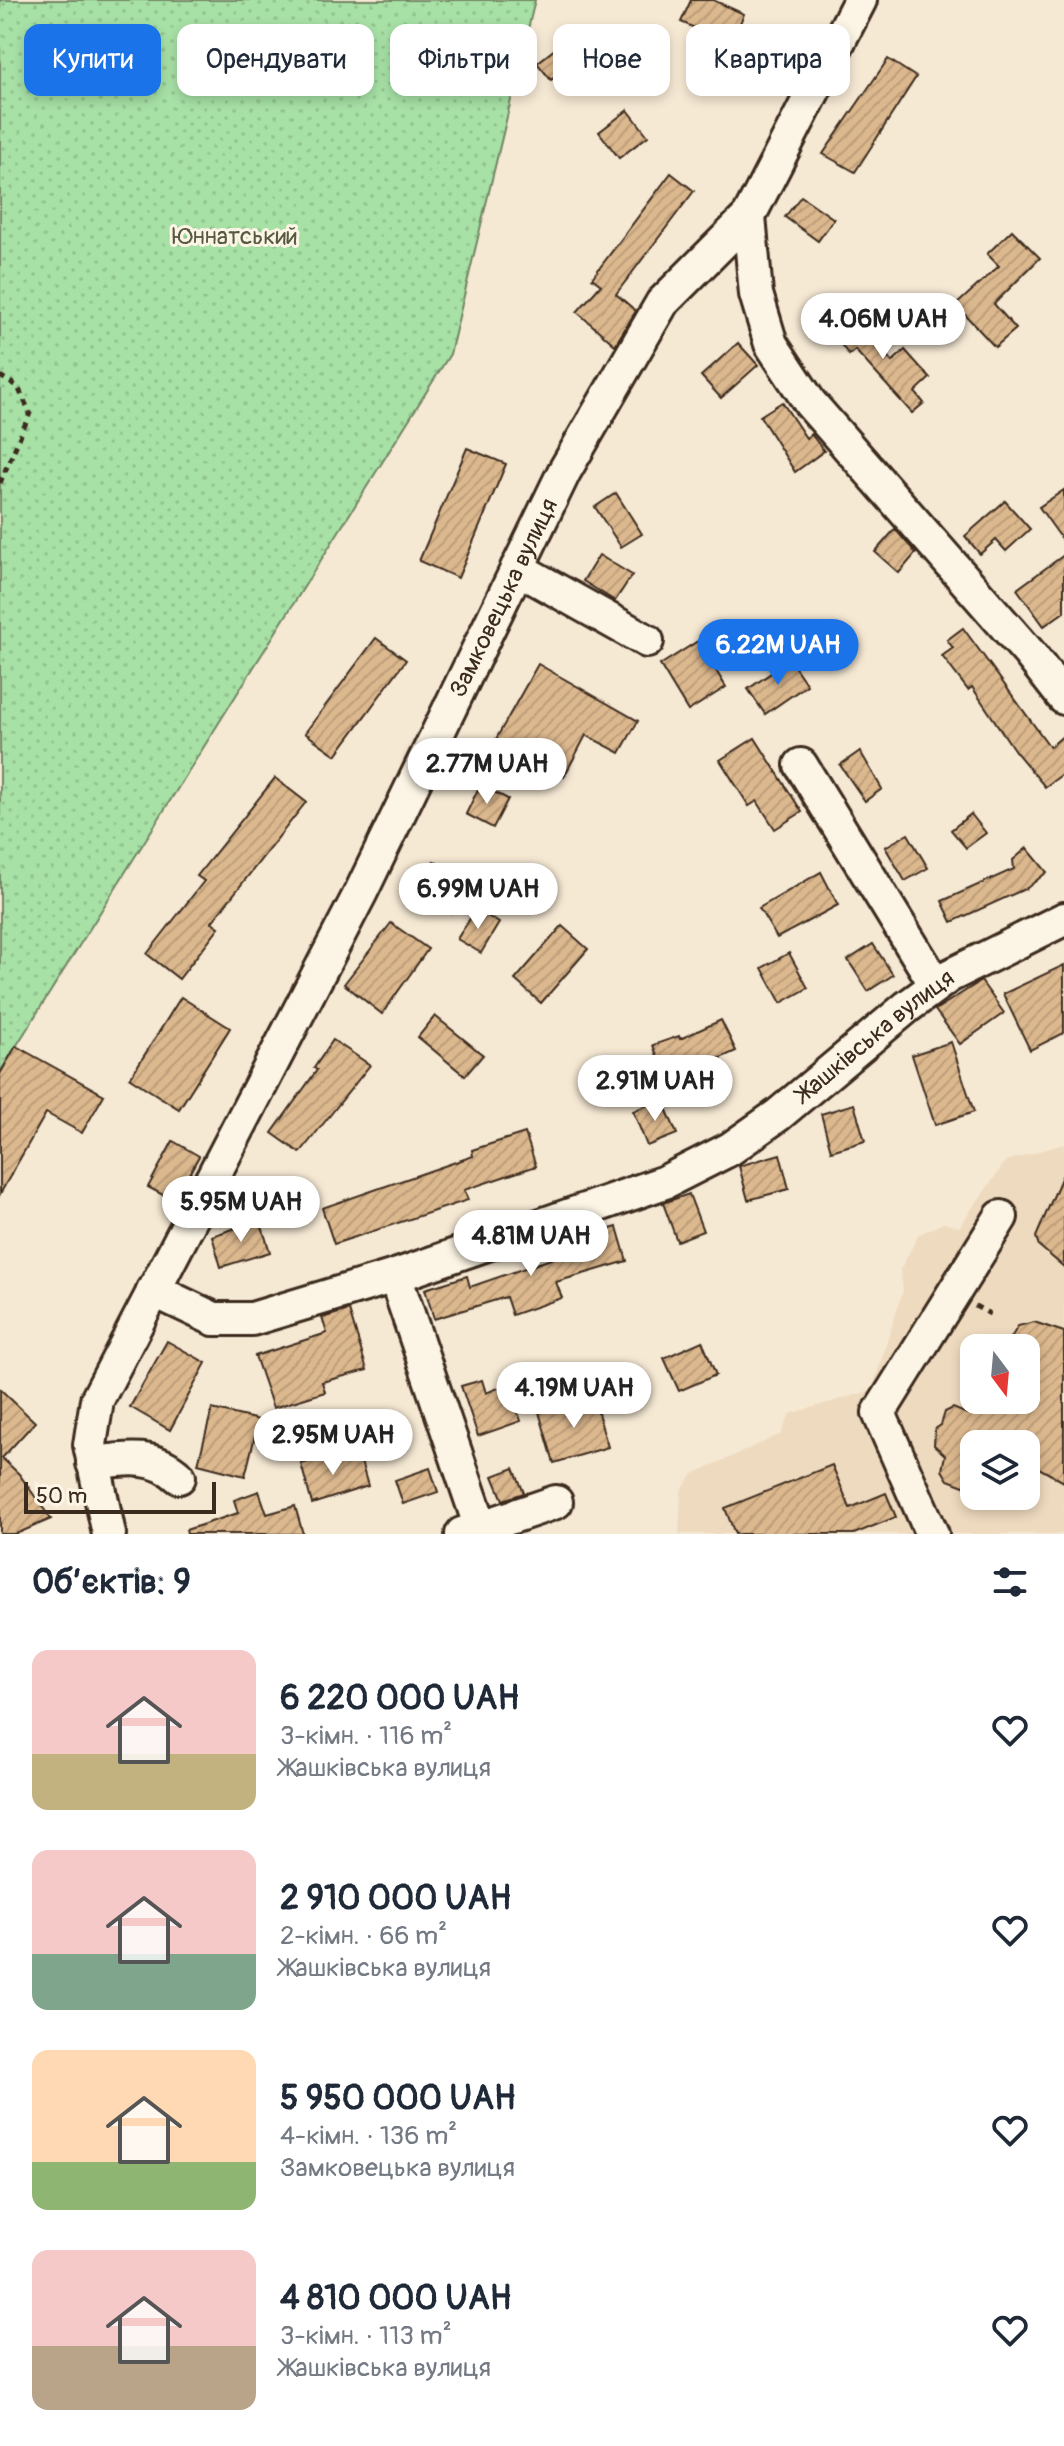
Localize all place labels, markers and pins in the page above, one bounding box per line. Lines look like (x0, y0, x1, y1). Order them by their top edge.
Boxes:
pin: 4.06M UAH (791, 293, 975, 361)
pin: 6.22M UAH (686, 619, 870, 687)
pin: 2.77M UAH (395, 738, 579, 806)
pin: 6.99M UAH (386, 863, 570, 931)
pin: 2.91M UAH (563, 1055, 747, 1123)
pin: 5.95M UAH (149, 1176, 333, 1244)
pin: 4.81M UAH (439, 1210, 623, 1278)
pin: 4.19M UAH (482, 1362, 666, 1430)
pin: 2.95M UAH (241, 1409, 425, 1477)

